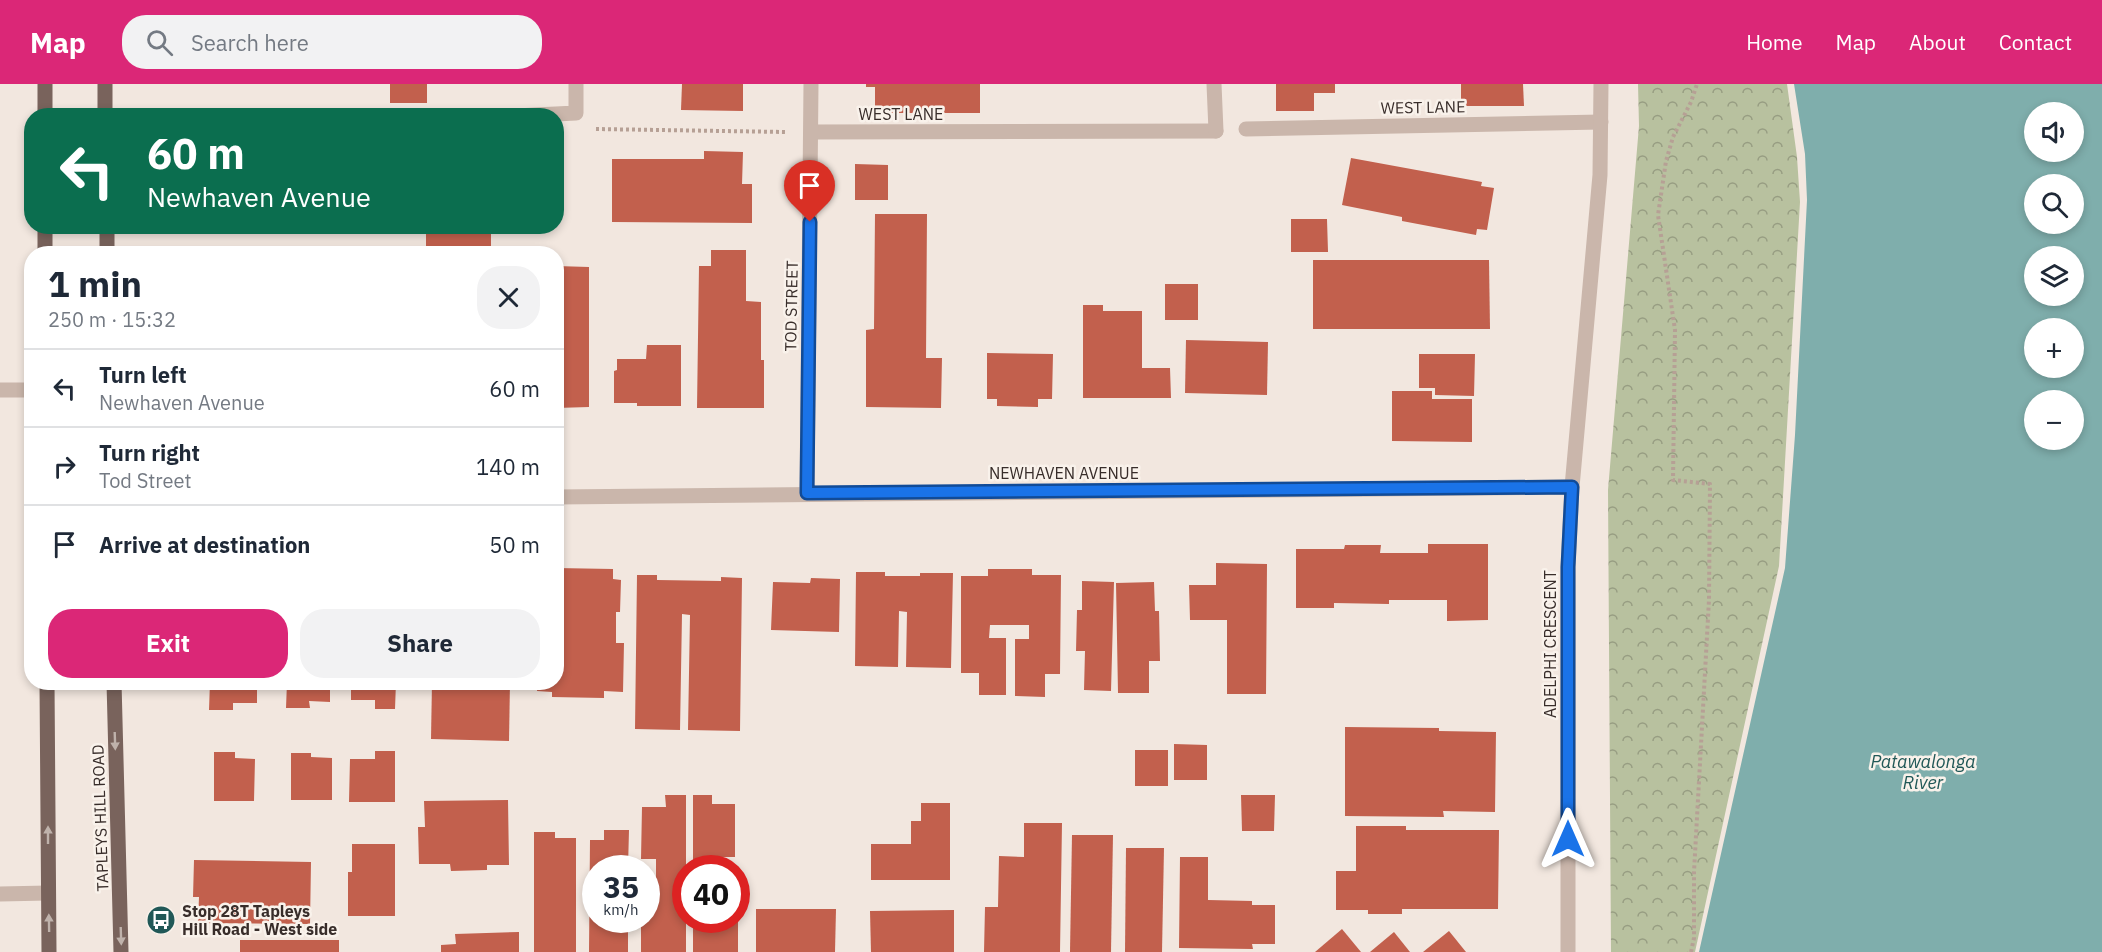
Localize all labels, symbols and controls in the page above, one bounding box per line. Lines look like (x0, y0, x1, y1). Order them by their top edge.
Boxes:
search box (122, 15, 542, 69)
text: Map (30, 24, 86, 61)
icon: search (143, 26, 176, 59)
text: Search here (191, 28, 309, 57)
text: Home (1746, 28, 1803, 56)
text: Map (1836, 28, 1876, 56)
text: About (1909, 28, 1966, 56)
text: Contact (1999, 28, 2072, 56)
street label: WEST LANE (1380, 96, 1466, 118)
map controls (2024, 102, 2084, 450)
button: sound (2024, 102, 2084, 162)
street label: WEST LANE (859, 104, 943, 124)
text: 60 m (147, 126, 245, 181)
icon: left (48, 132, 126, 210)
pin (784, 160, 835, 222)
icon: arrive (793, 169, 826, 202)
button: search (2024, 174, 2084, 234)
text: Newhaven Avenue (147, 179, 371, 214)
button: layers (2024, 246, 2084, 306)
text: 1 min (48, 260, 142, 307)
street label: TOD STREET (780, 260, 802, 352)
button: close (477, 266, 540, 329)
text: 250 m · 15:32 (48, 306, 176, 333)
button: + (2024, 318, 2084, 378)
text: Turn left (99, 360, 187, 389)
icon: left (48, 372, 81, 405)
text: 60 m (489, 374, 540, 403)
text: Newhaven Avenue (99, 389, 265, 416)
button: − (2024, 390, 2084, 450)
text: Turn right (99, 438, 200, 467)
icon: right (48, 450, 81, 483)
text: 140 m (476, 452, 540, 481)
street label: NEWHAVEN AVENUE (989, 463, 1139, 483)
text: Tod Street (99, 467, 192, 494)
icon: arrive (48, 528, 81, 561)
text: Arrive at destination (99, 530, 310, 559)
text: 50 m (489, 530, 540, 559)
street label: ADELPHI CRESCENT (1540, 570, 1560, 718)
button: Exit (48, 609, 288, 678)
button: Share (300, 609, 540, 678)
one-way arrow (111, 731, 120, 750)
street label: TAPLEYS HILL ROAD (87, 744, 113, 892)
water label: Patawalonga River (1871, 750, 1975, 794)
position arrow (1536, 807, 1600, 871)
one-way arrow (43, 825, 53, 844)
speed limit sign: 40 (672, 855, 750, 933)
text: 35 (603, 867, 639, 906)
text: km/h (603, 900, 639, 919)
place label: Stop 28T Tapleys Hill Road - West side (182, 901, 337, 939)
bus stop icon: Stop 28T Tapleys Hill Road - West side (145, 904, 177, 936)
one-way arrow (44, 913, 53, 932)
one-way arrow (116, 926, 125, 945)

